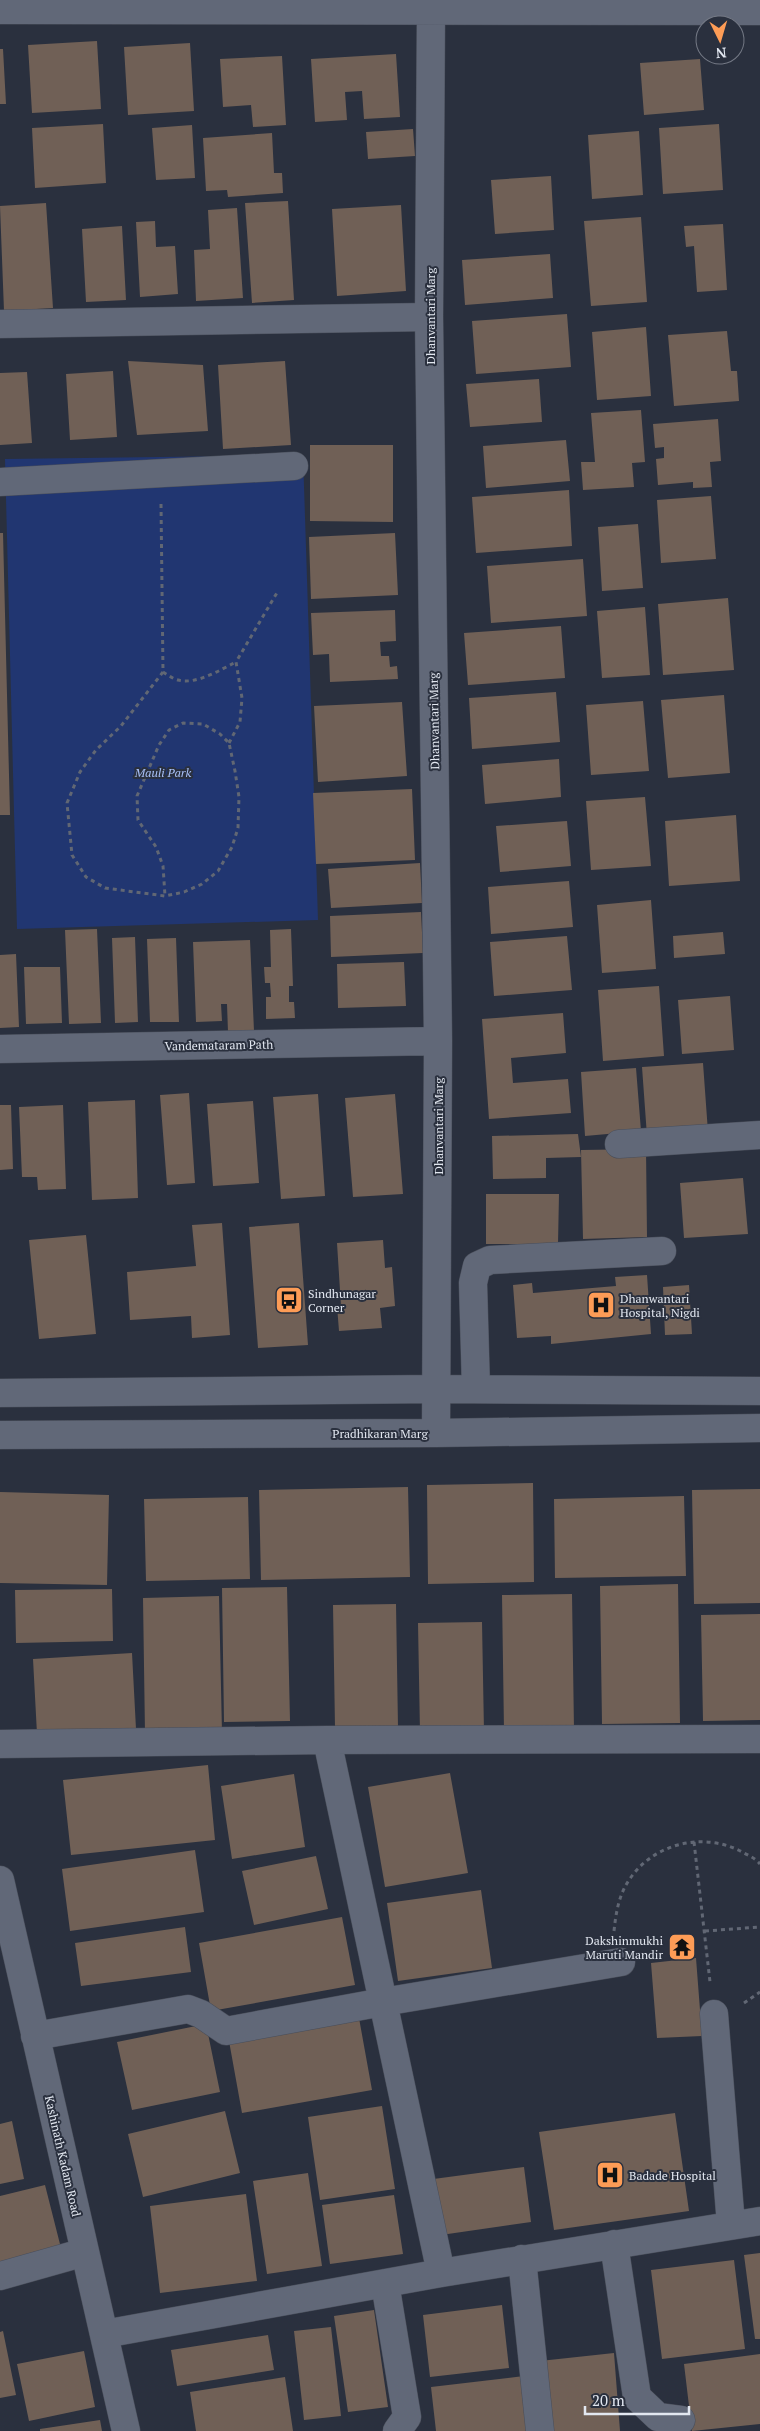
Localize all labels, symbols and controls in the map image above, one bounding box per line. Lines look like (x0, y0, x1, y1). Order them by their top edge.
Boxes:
north arrow (695, 15, 745, 65)
text: N (715, 44, 727, 63)
street label: Dhanvantari Marg (423, 267, 438, 365)
street label: Dhanvantari Marg (426, 672, 442, 770)
park label: Mauli Park (134, 765, 191, 780)
street label: Vandemataram Path (165, 1037, 273, 1053)
street label: Dhanvantari Marg (431, 1077, 446, 1175)
bus stop icon: Sindhunagar Corner (274, 1285, 304, 1315)
place label: Sindhunagar Corner (308, 1286, 376, 1315)
hospital icon: Dhanwantari Hospital, Nigdi (586, 1290, 616, 1320)
place label: Dhanwantari Hospital, Nigdi (620, 1291, 700, 1320)
street label: Pradhikaran Marg (332, 1426, 428, 1441)
temple icon: Dakshinmukhi Maruti Mandir (667, 1932, 697, 1962)
place label: Dakshinmukhi Maruti Mandir (585, 1933, 663, 1962)
street label: Kashinath Kadam Road (42, 2094, 84, 2218)
hospital icon: Badade Hospital (595, 2160, 625, 2190)
place label: Badade Hospital (629, 2168, 716, 2183)
scale bar (585, 2384, 689, 2416)
text: 20 m (592, 2390, 625, 2410)

